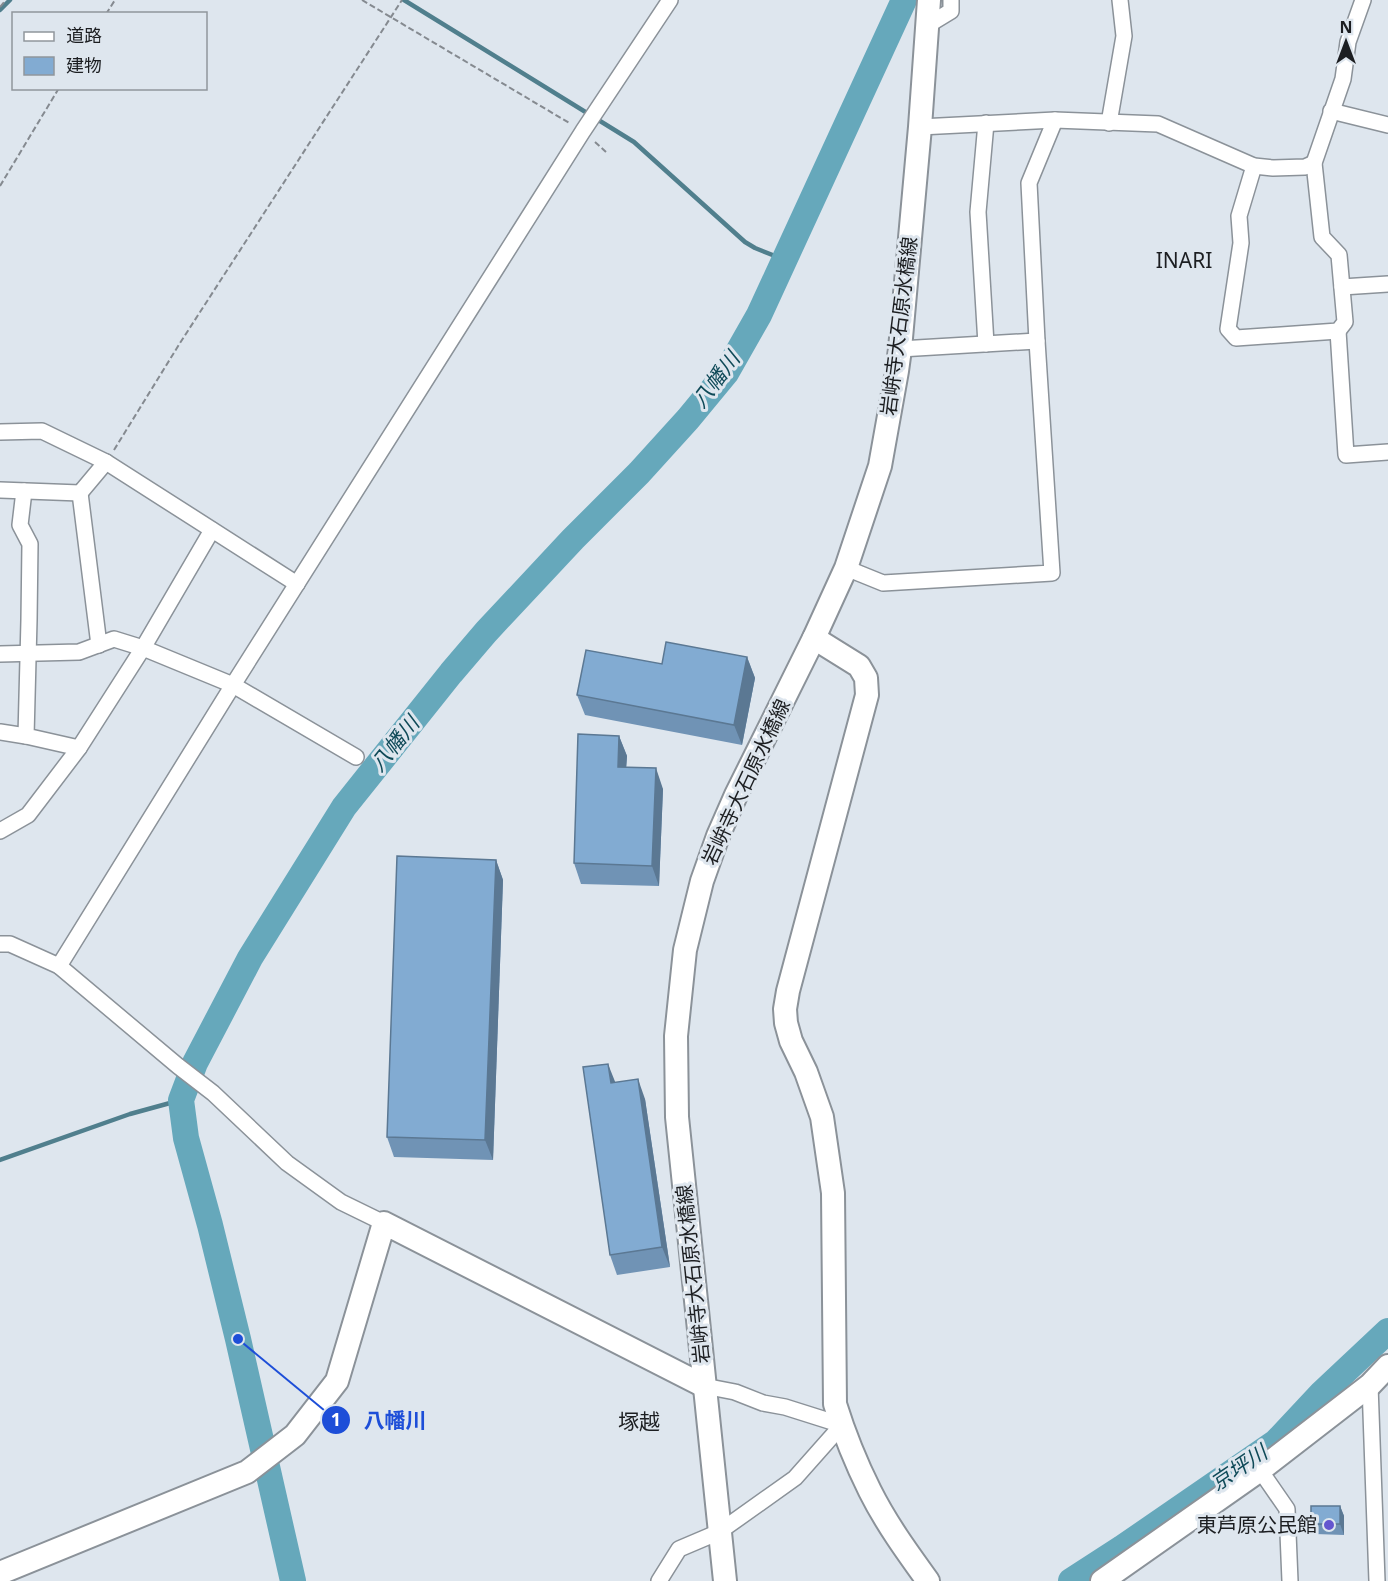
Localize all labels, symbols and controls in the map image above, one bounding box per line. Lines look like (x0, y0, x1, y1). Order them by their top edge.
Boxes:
legend (12, 12, 207, 90)
north arrow (1316, 12, 1376, 72)
text: N (1339, 16, 1353, 38)
text: 道路 (66, 23, 102, 47)
text: 建物 (66, 53, 102, 77)
street label: 岩峅寺大石原水橋線 (874, 235, 923, 417)
district label: INARI (1156, 246, 1212, 274)
water label: 八幡川 (685, 344, 747, 413)
street label: 岩峅寺大石原水橋線 (695, 695, 796, 869)
water label: 八幡川 (364, 709, 426, 777)
street label: 岩峅寺大石原水橋線 (670, 1183, 715, 1365)
callout: 八幡川 (321, 1401, 438, 1440)
text: 八幡川 (364, 1406, 427, 1434)
text: 1 (331, 1407, 341, 1431)
district label: 塚越 (618, 1407, 660, 1435)
water label: 京坪川 (1204, 1437, 1274, 1496)
place label: 東芦原公民館 (1197, 1511, 1317, 1538)
marker: 東芦原公民館 (1322, 1518, 1336, 1532)

